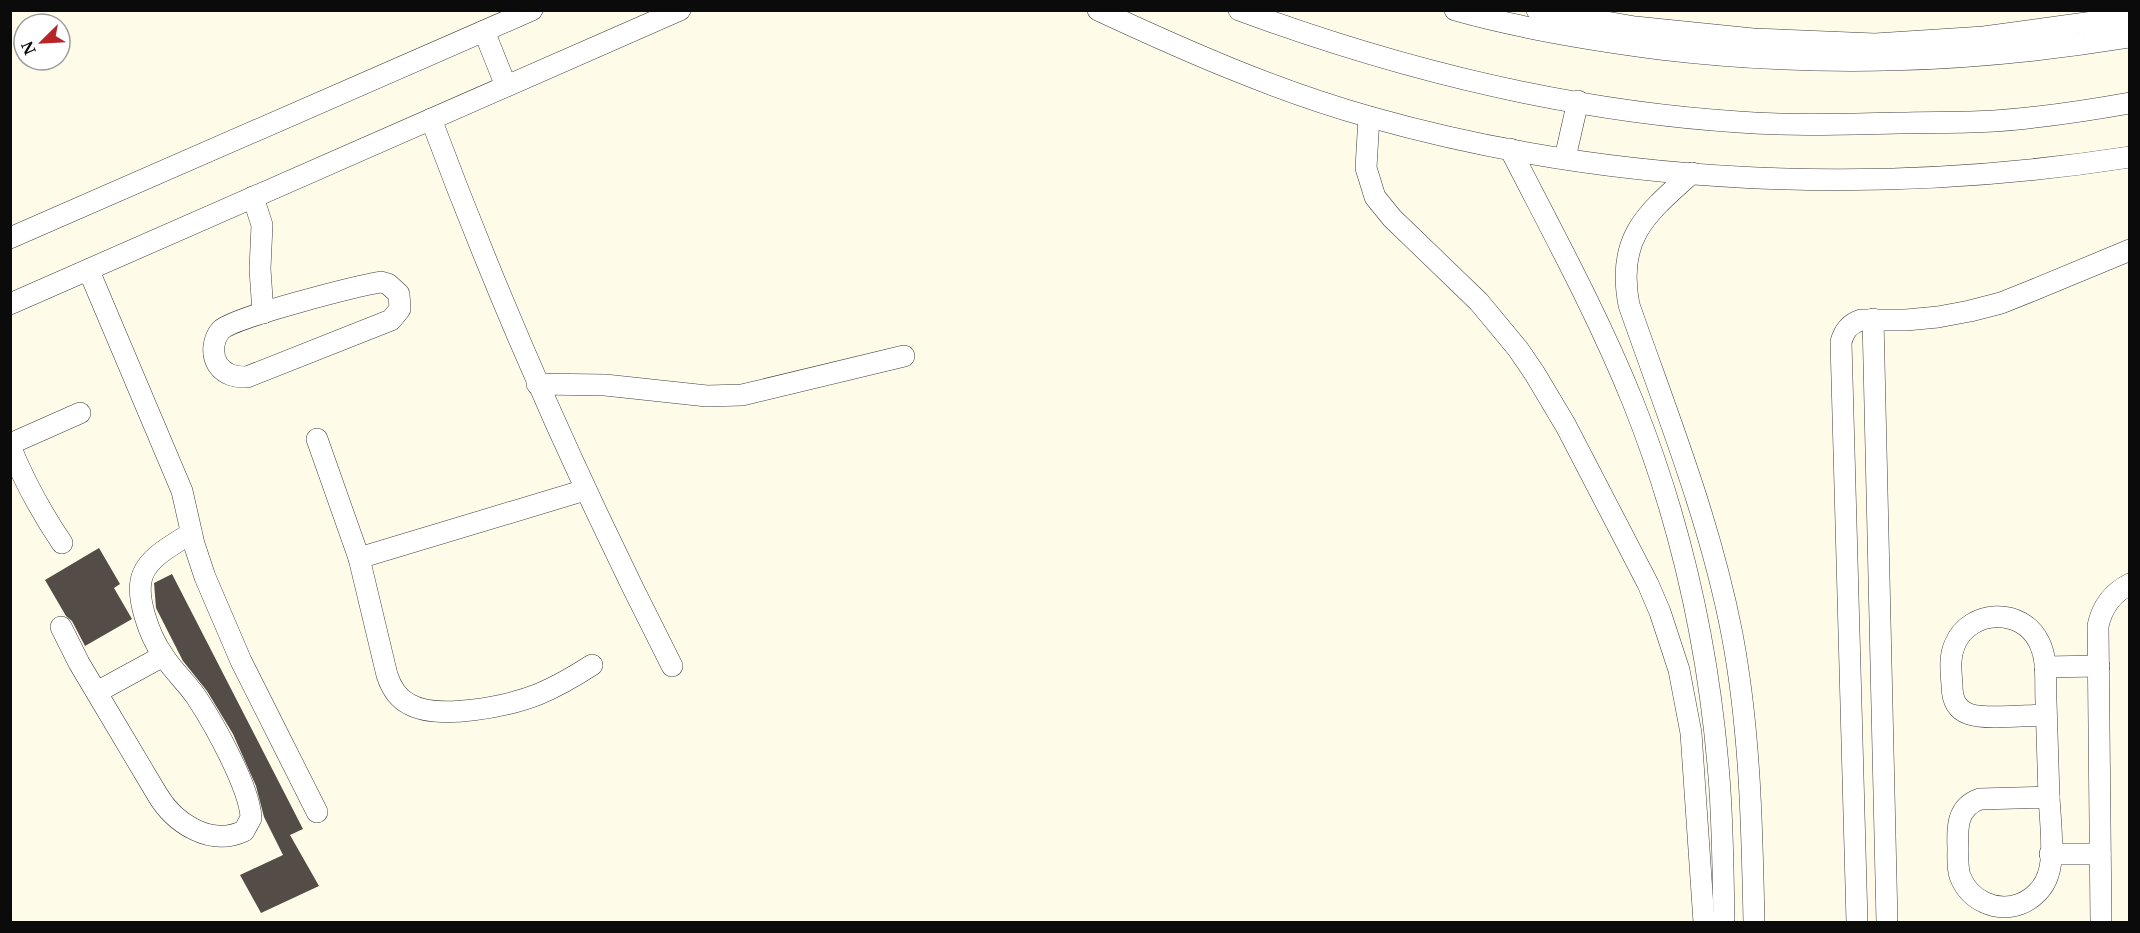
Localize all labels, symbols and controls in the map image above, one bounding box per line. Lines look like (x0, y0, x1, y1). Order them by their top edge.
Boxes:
north arrow (12, 12, 72, 72)
text: N (16, 38, 41, 58)

